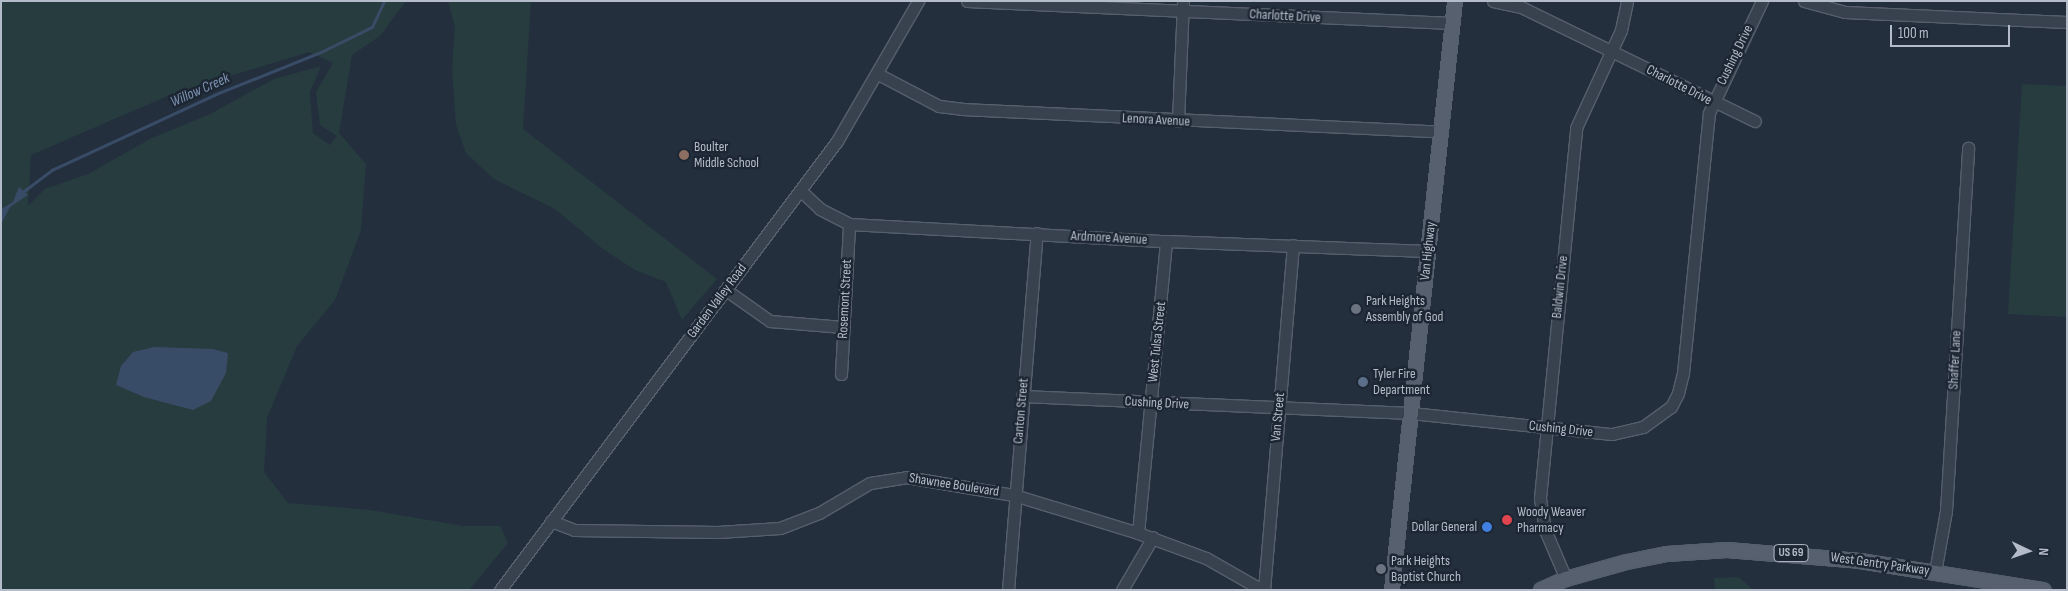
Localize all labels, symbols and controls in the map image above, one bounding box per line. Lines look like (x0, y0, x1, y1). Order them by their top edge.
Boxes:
street label: Charlotte Drive (1249, 6, 1321, 26)
scale bar (1893, 15, 2013, 47)
street label: Cushing Drive (1713, 22, 1757, 88)
text: 100 m (1898, 24, 1929, 43)
street label: Charlotte Drive (1643, 61, 1715, 109)
water label: Willow Creek (168, 69, 232, 111)
street label: Lenora Avenue (1122, 110, 1190, 130)
place label: Boulter Middle School (694, 139, 759, 172)
marker: Boulter Middle School (678, 149, 690, 161)
street label: Van Highway (1417, 221, 1439, 281)
street label: Ardmore Avenue (1070, 228, 1148, 248)
street label: Baldwin Drive (1548, 255, 1572, 319)
street label: Rosemont Street (835, 259, 855, 339)
street label: Garden Valley Road (684, 261, 750, 341)
place label: Park Heights Assembly of God (1366, 293, 1443, 326)
street label: West Tulsa Street (1144, 301, 1170, 383)
marker: Park Heights Assembly of God (1350, 303, 1362, 315)
street label: Shaffer Lane (1945, 330, 1965, 390)
place label: Tyler Fire Department (1373, 366, 1430, 398)
marker: Tyler Fire Department (1357, 376, 1369, 388)
street label: Canton Street (1010, 378, 1032, 444)
street label: Van Street (1267, 392, 1289, 442)
street label: Cushing Drive (1124, 393, 1190, 413)
street label: Cushing Drive (1528, 417, 1594, 441)
street label: Shawnee Boulevard (908, 470, 1000, 500)
place label: Woody Weaver Pharmacy (1517, 504, 1586, 536)
marker: Woody Weaver Pharmacy (1501, 514, 1513, 526)
place label: Dollar General (1411, 519, 1477, 535)
marker: Dollar General (1481, 521, 1493, 533)
north arrow (2003, 526, 2053, 576)
road number: US 69 (1774, 544, 1808, 562)
text: N (2035, 548, 2052, 556)
street label: West Gentry Parkway (1829, 549, 1931, 579)
place label: Park Heights Baptist Church (1391, 553, 1461, 586)
marker: Park Heights Baptist Church (1375, 563, 1387, 575)

